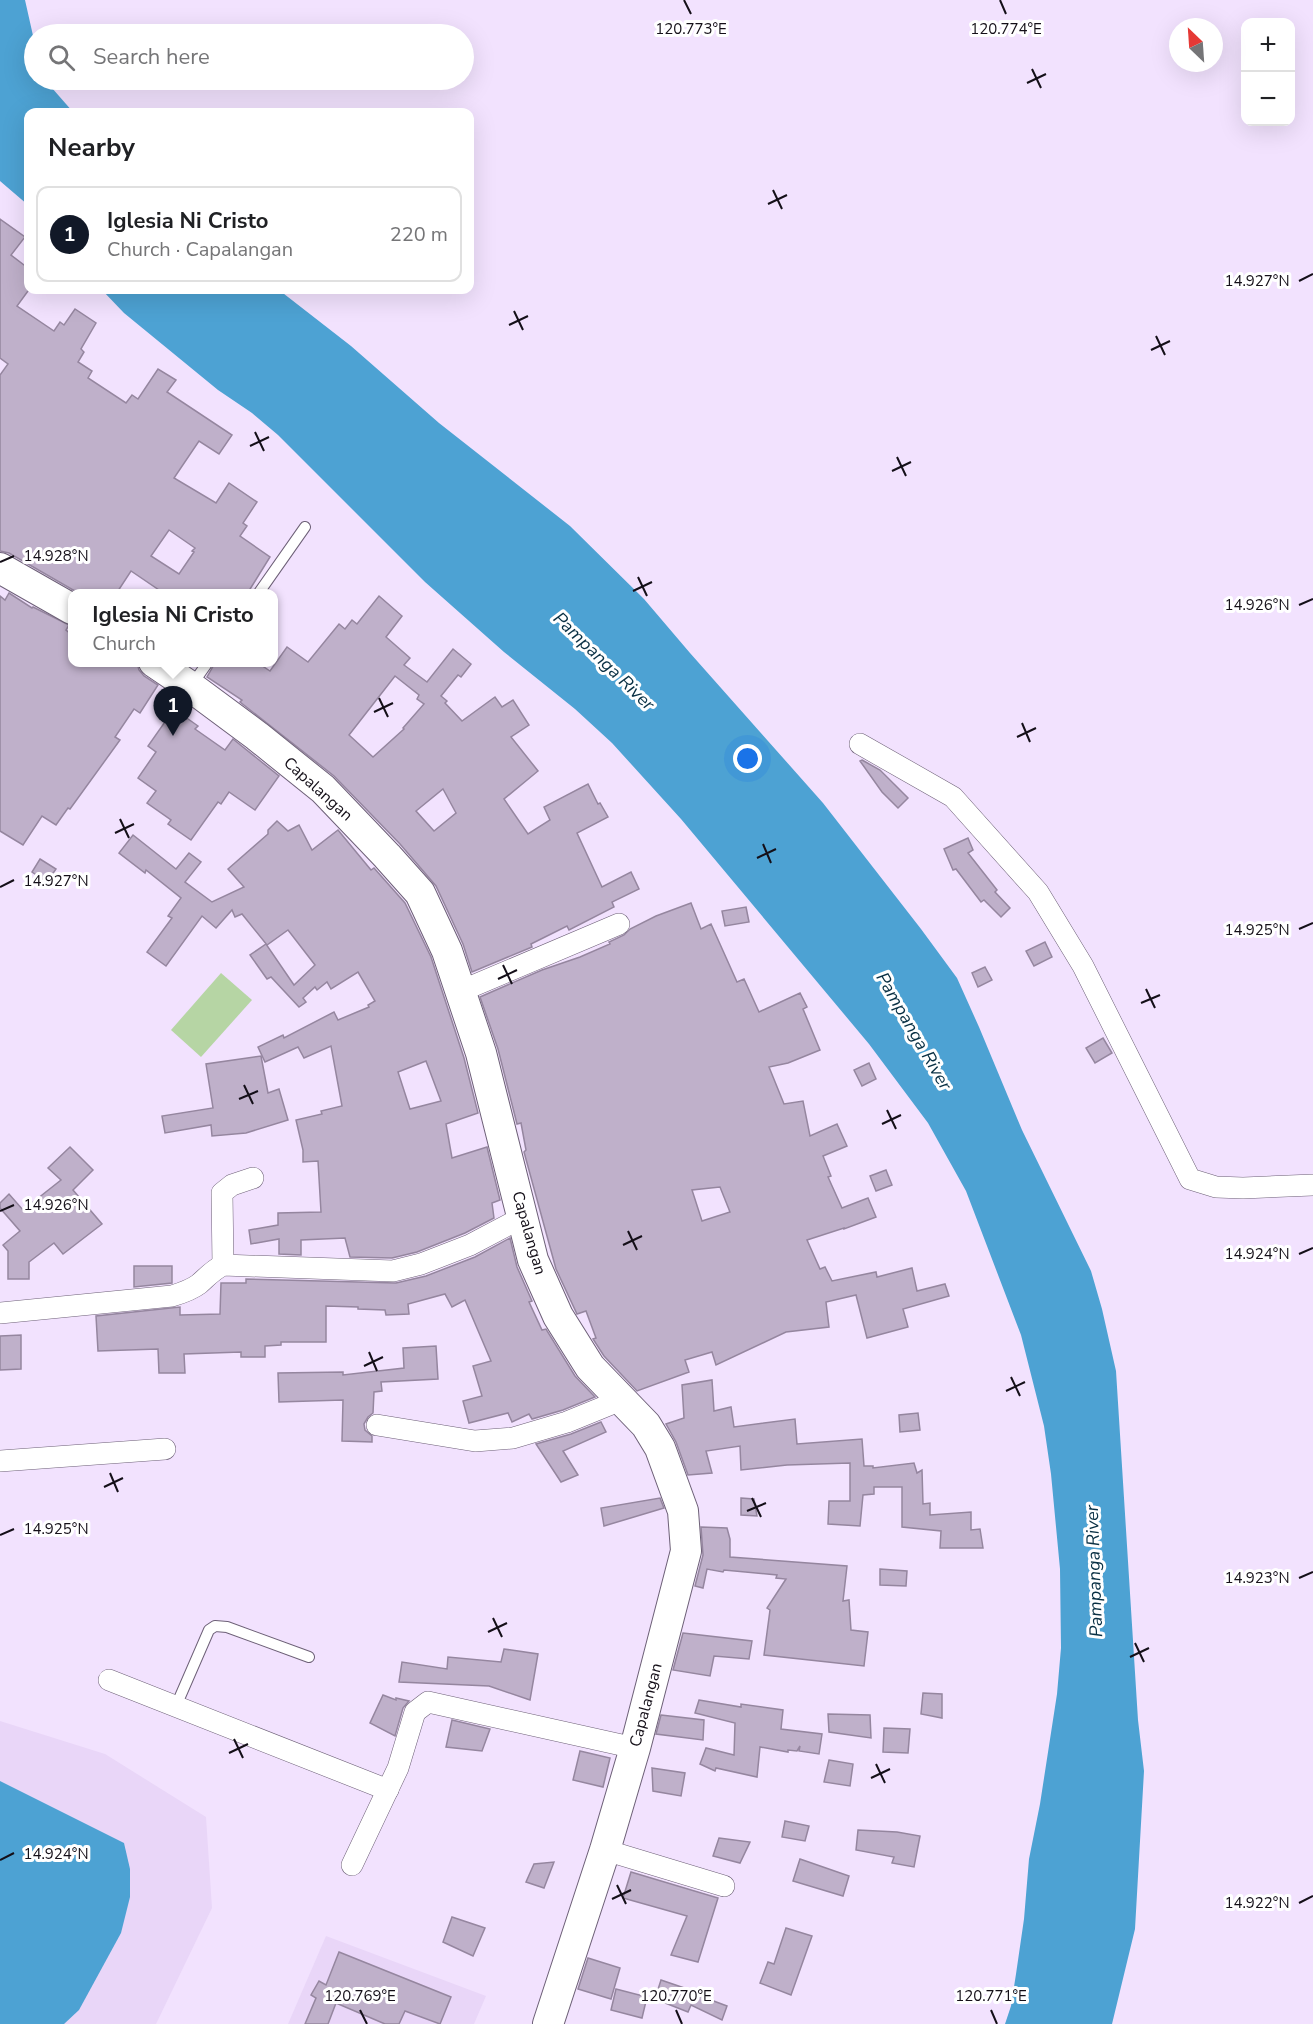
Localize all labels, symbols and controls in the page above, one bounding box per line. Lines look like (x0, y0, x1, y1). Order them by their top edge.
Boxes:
north arrow (1169, 18, 1223, 72)
map controls (1241, 18, 1295, 126)
button: + (1241, 18, 1295, 72)
text: 120.773°E (655, 19, 727, 39)
text: 120.774°E (970, 19, 1042, 39)
search box (24, 24, 474, 90)
icon: search (45, 41, 78, 74)
text: Search here (93, 42, 210, 72)
button: − (1241, 72, 1295, 126)
text: Nearby (48, 130, 135, 165)
text: Iglesia Ni Cristo (107, 206, 268, 236)
text: 1 (64, 221, 76, 248)
text: 220 m (390, 221, 448, 248)
text: Church · Capalangan (107, 236, 293, 263)
text: 14.927°N (1224, 271, 1290, 291)
text: 14.928°N (23, 546, 89, 566)
popup (68, 589, 278, 667)
text: 14.926°N (1224, 595, 1290, 615)
text: Iglesia Ni Cristo (92, 600, 254, 630)
water label: Pampanga River (548, 606, 660, 716)
text: Church (92, 630, 156, 657)
pin: 1 (154, 686, 192, 736)
your location (733, 744, 762, 773)
street label: Capalangan (279, 752, 357, 826)
text: 14.927°N (23, 871, 89, 891)
text: 14.925°N (1224, 920, 1290, 940)
water label: Pampanga River (871, 968, 958, 1095)
street label: Capalangan (507, 1189, 551, 1277)
text: 14.926°N (23, 1195, 89, 1215)
text: 14.924°N (1224, 1244, 1290, 1264)
water label: Pampanga River (1080, 1504, 1108, 1638)
text: 14.925°N (23, 1519, 89, 1539)
text: 14.923°N (1224, 1568, 1290, 1588)
street label: Capalangan (624, 1661, 668, 1749)
text: 14.924°N (23, 1844, 89, 1864)
text: 14.922°N (1224, 1893, 1290, 1913)
text: 120.769°E (324, 1986, 396, 2006)
text: 120.770°E (640, 1986, 712, 2006)
text: 120.771°E (955, 1986, 1027, 2006)

